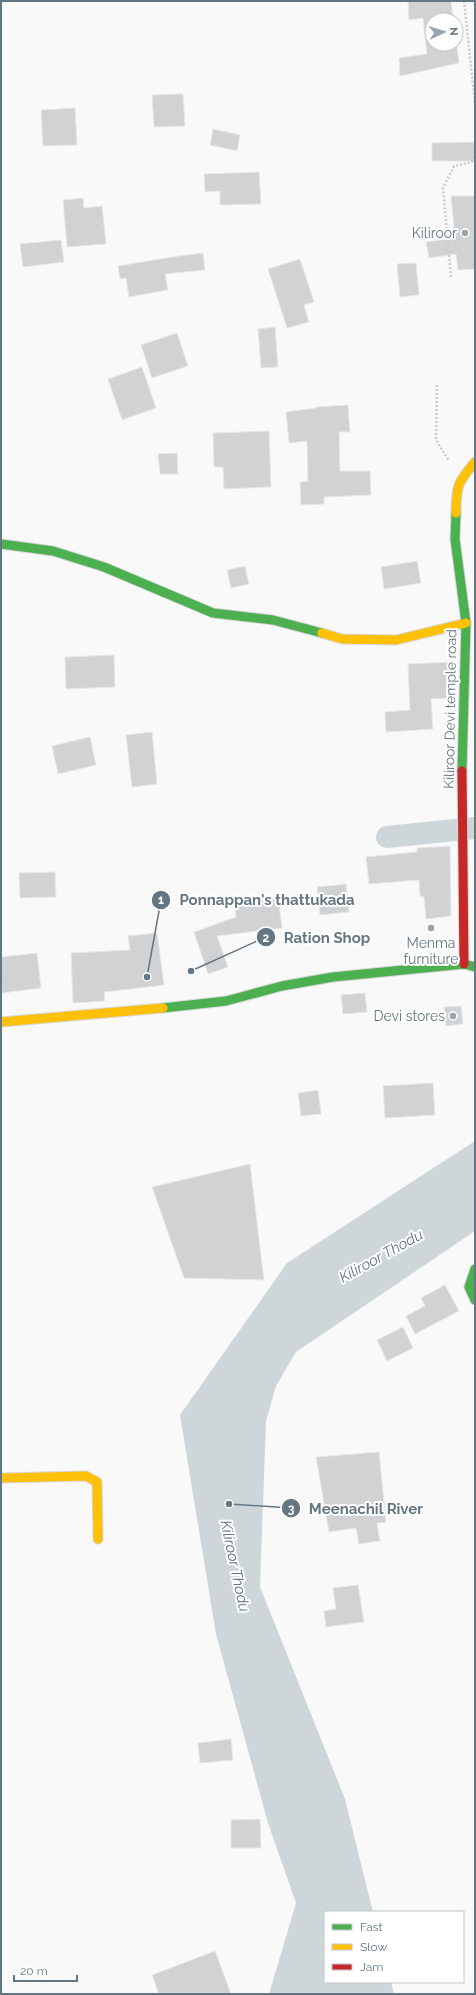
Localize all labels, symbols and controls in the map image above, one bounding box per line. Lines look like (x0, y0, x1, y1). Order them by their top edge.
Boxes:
north arrow (424, 12, 464, 52)
text: N (447, 27, 460, 36)
place label: Kiliroor (412, 225, 457, 241)
marker: Kiliroor (460, 228, 470, 238)
street label: Kiliroor Devi temple road (441, 629, 459, 789)
callout: Ponnappan's thattukada (151, 886, 362, 913)
text: Ponnappan's thattukada (179, 891, 355, 909)
text: 1 (158, 893, 164, 907)
marker: Menma furniture (426, 923, 436, 933)
callout: Ration Shop (256, 924, 378, 951)
text: Ration Shop (284, 929, 371, 947)
text: 2 (263, 931, 270, 945)
place label: Menma furniture (404, 935, 458, 967)
place label: Devi stores (374, 1008, 445, 1024)
marker: Devi stores (448, 1011, 458, 1021)
water label: Kiliroor Thodu (336, 1225, 426, 1286)
callout: Meenachil River (281, 1495, 432, 1522)
text: Meenachil River (309, 1500, 423, 1518)
text: 3 (288, 1502, 295, 1516)
water label: Kiliroor Thodu (217, 1519, 254, 1614)
legend (324, 1911, 464, 1983)
text: Fast (360, 1920, 383, 1934)
text: Slow (360, 1940, 387, 1954)
scale bar (14, 1957, 77, 1983)
text: Jam (360, 1960, 383, 1974)
text: 20 m (20, 1964, 48, 1978)

